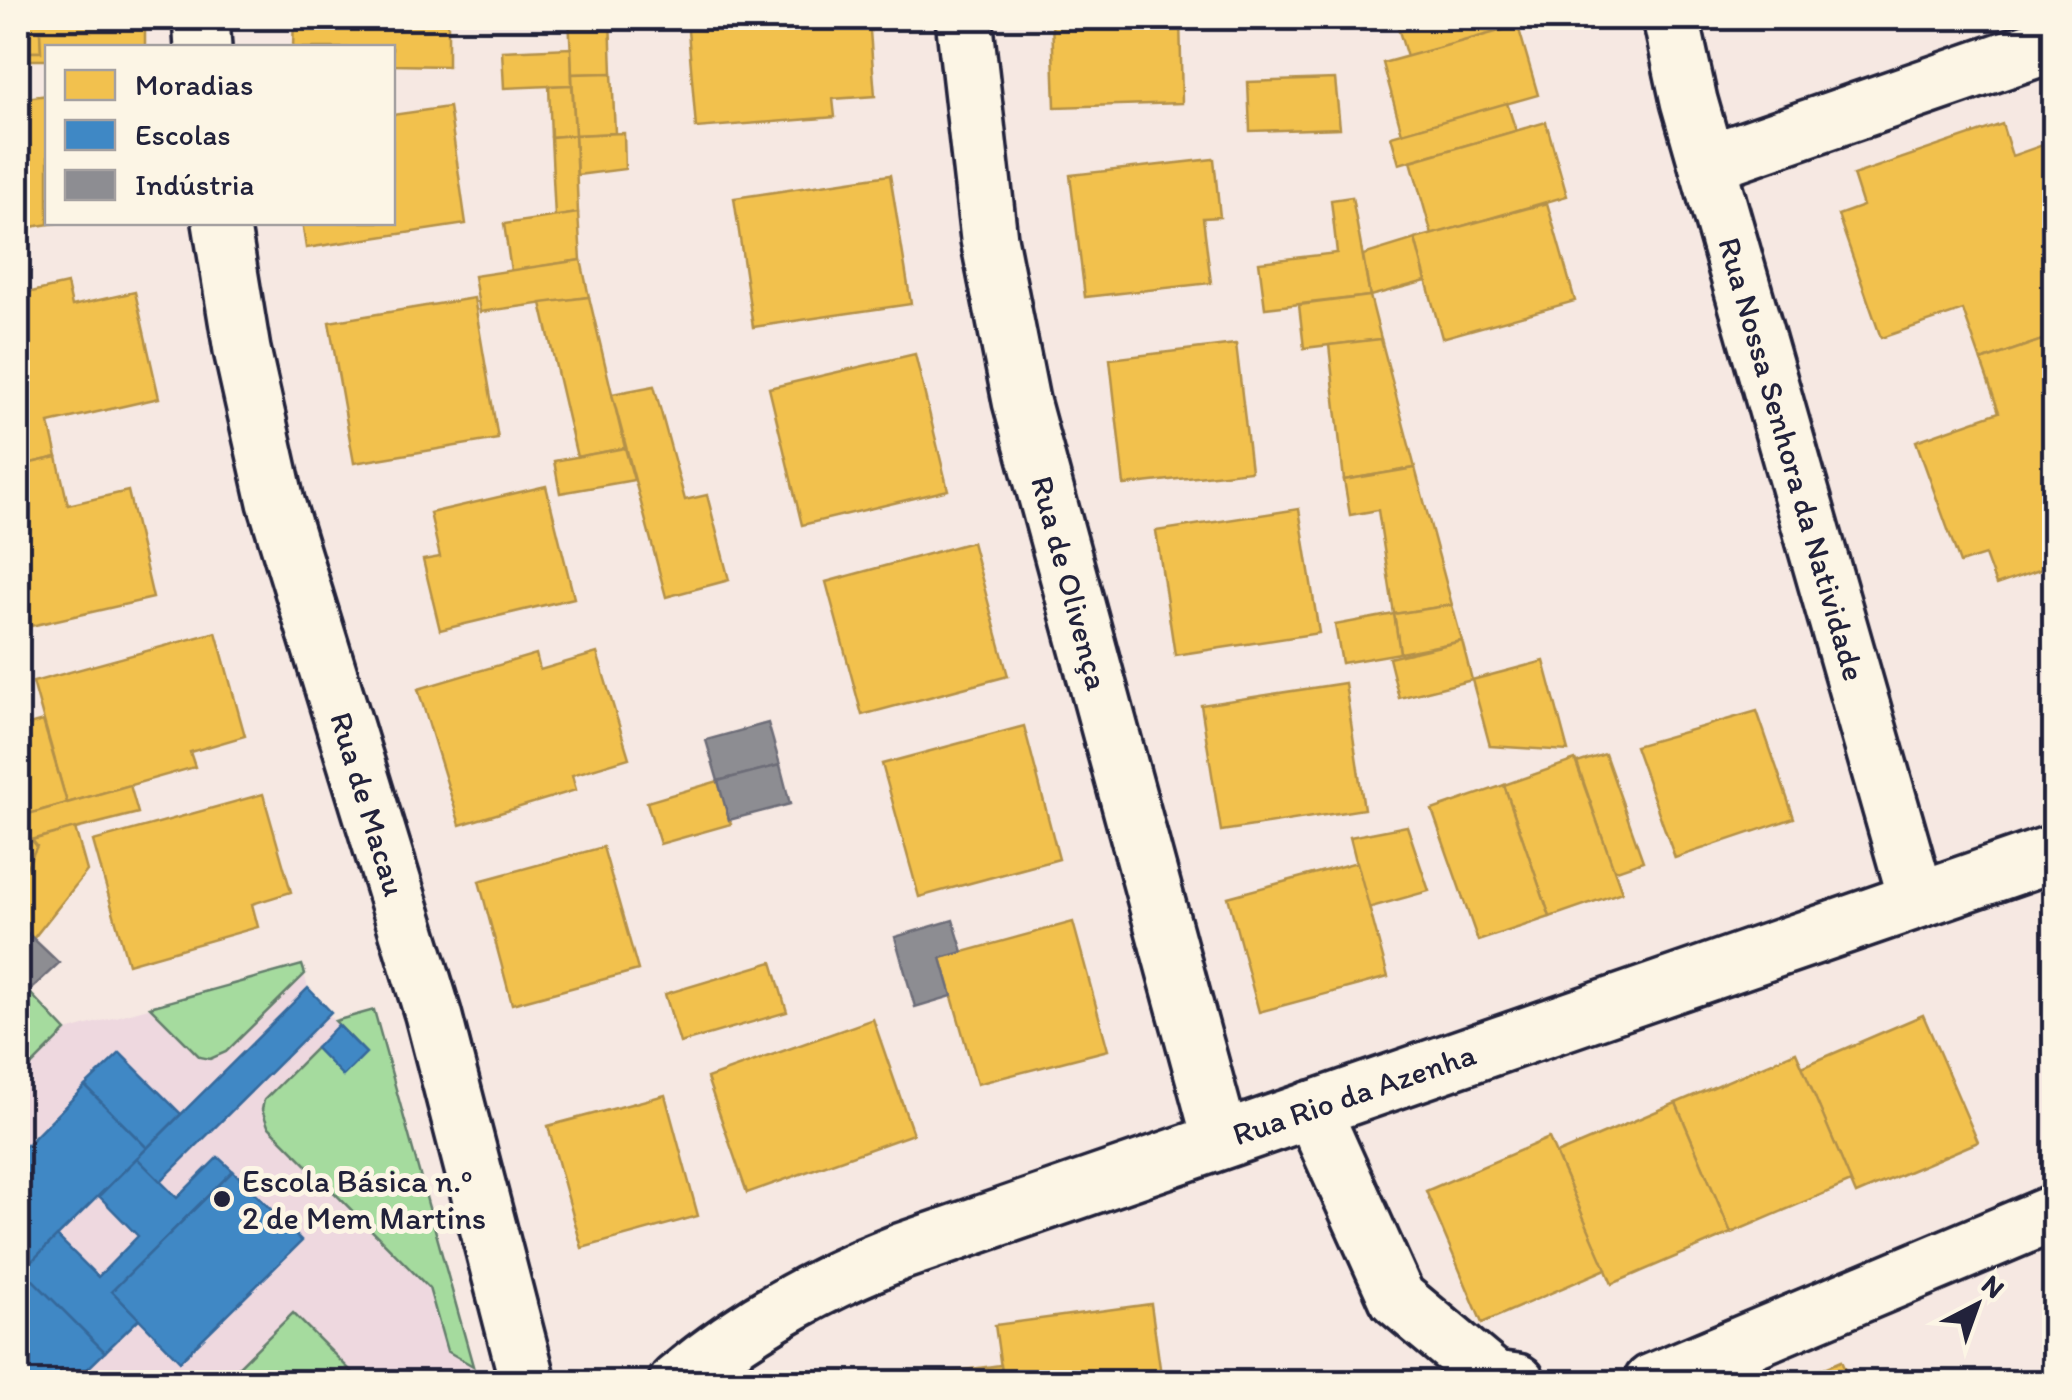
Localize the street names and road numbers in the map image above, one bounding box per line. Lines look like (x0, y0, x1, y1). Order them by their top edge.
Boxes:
street label: Rua Nossa Senhora da Natividade (1710, 233, 1874, 685)
street label: Rua de Olivença (1023, 472, 1117, 695)
street label: Rua de Macau (322, 708, 414, 901)
street label: Rua Rio da Azenha (1227, 1034, 1481, 1153)

